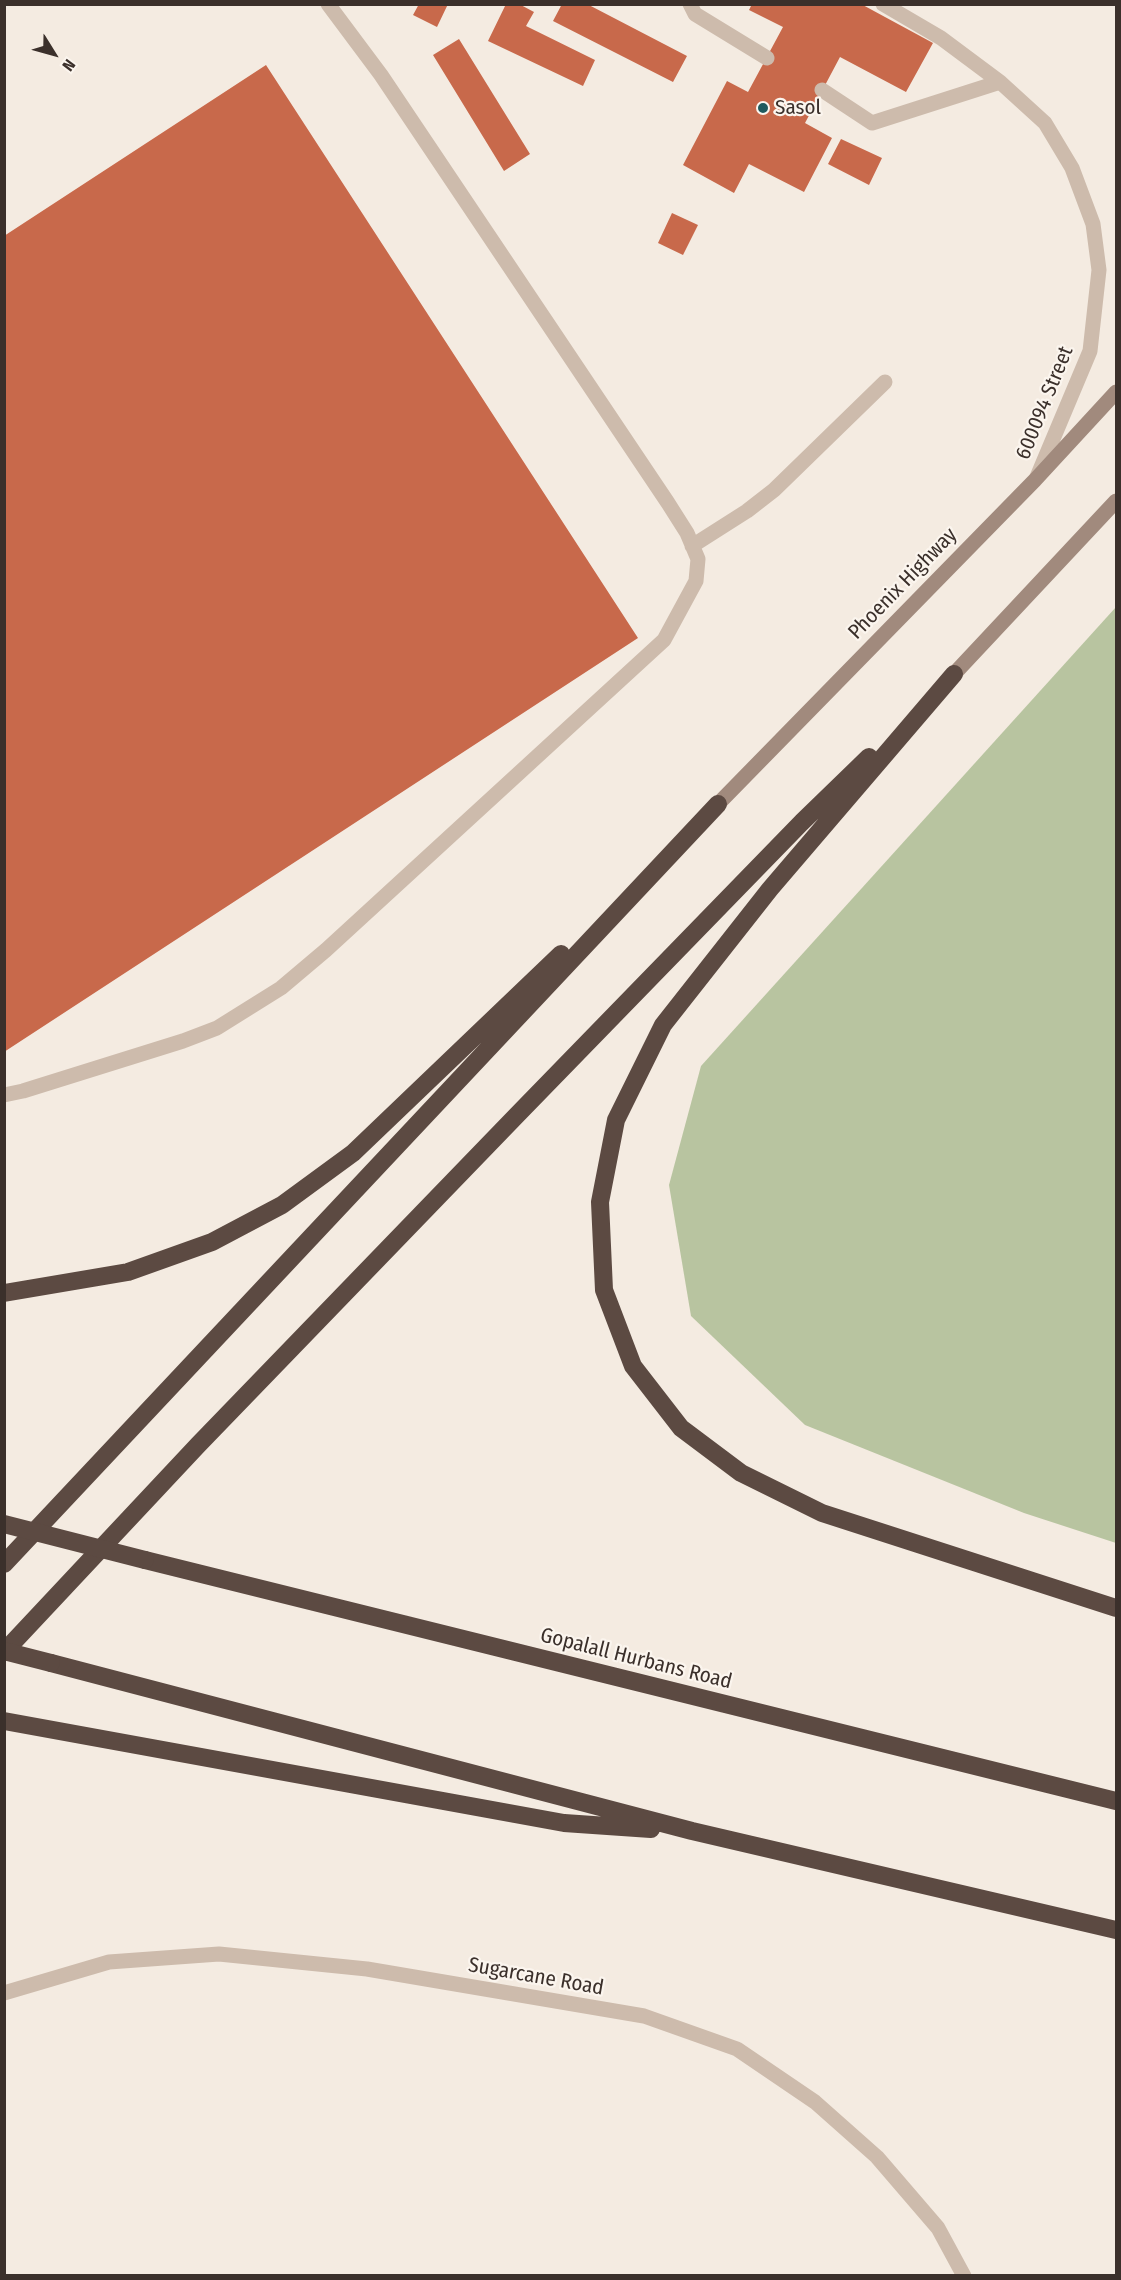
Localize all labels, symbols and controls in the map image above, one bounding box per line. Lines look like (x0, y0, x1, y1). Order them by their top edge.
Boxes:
north arrow (24, 24, 84, 84)
text: N (58, 56, 79, 75)
place label: Sasol (775, 95, 821, 121)
marker: Sasol (756, 101, 770, 115)
street label: 600094 Street (1011, 343, 1079, 463)
street label: Phoenix Highway (843, 523, 963, 645)
street label: Gopalall Hurbans Road (538, 1623, 734, 1695)
street label: Sugarcane Road (466, 1953, 606, 2001)

